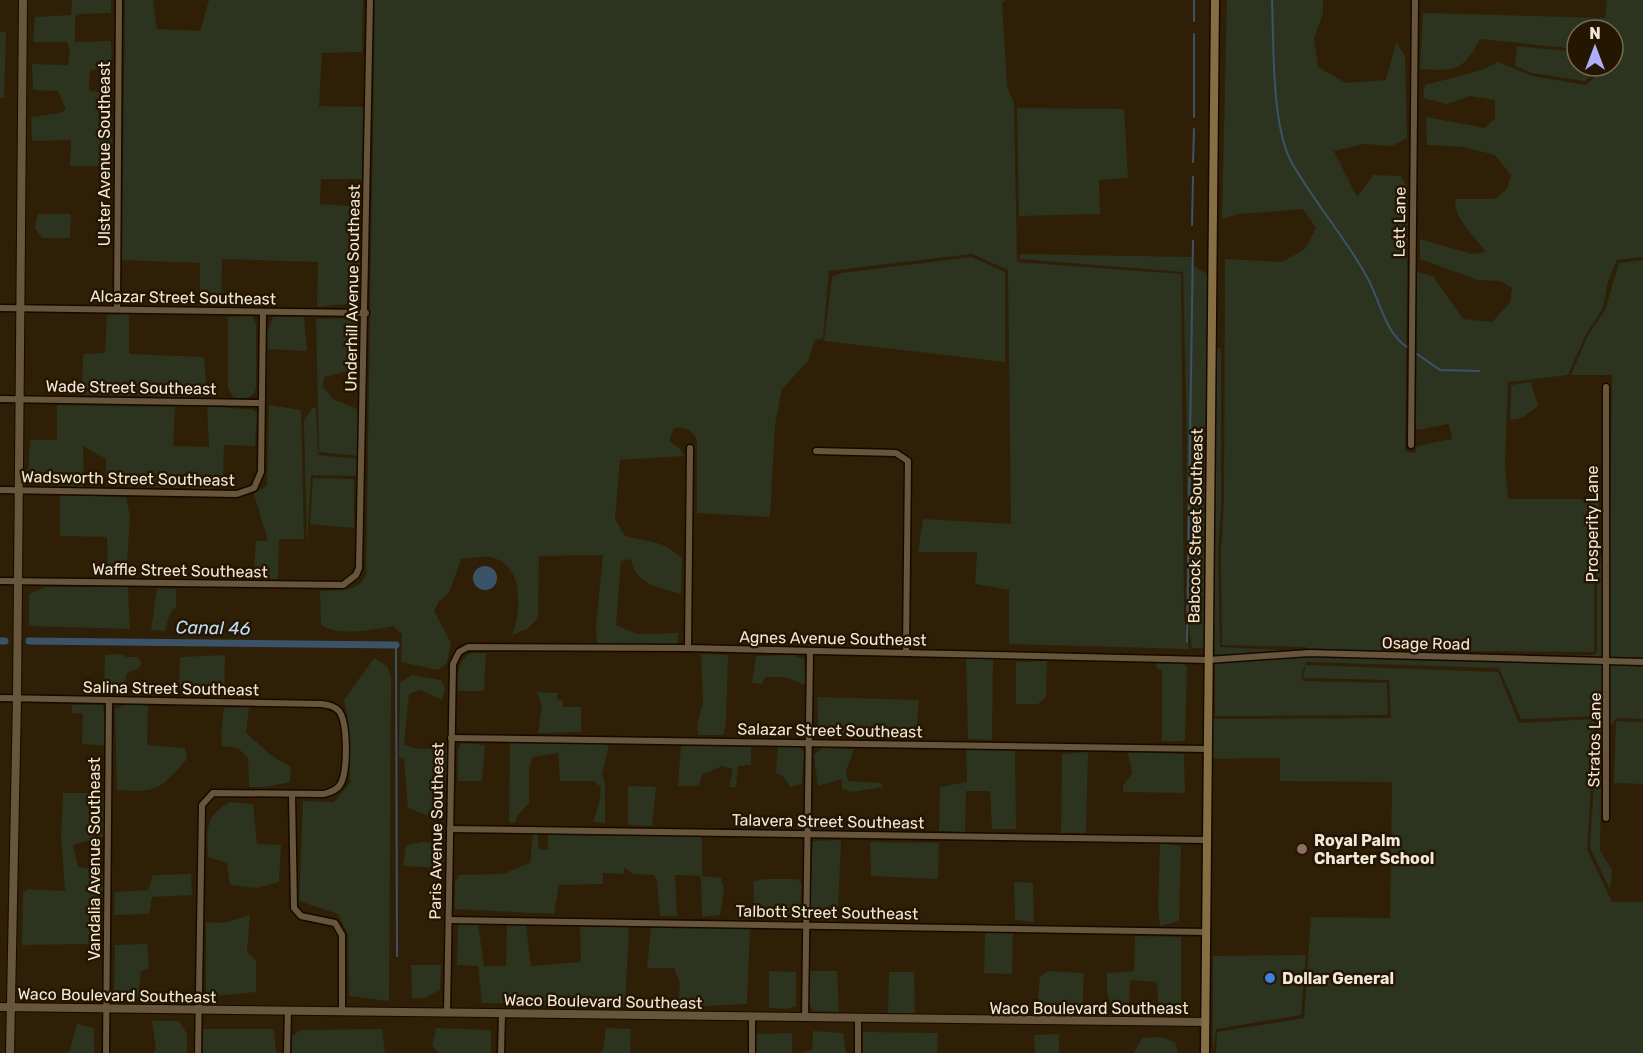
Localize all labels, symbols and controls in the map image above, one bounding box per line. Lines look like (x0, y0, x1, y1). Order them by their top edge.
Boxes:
north arrow (1565, 18, 1625, 78)
text: N (1589, 24, 1601, 43)
street label: Ulster Avenue Southeast (95, 62, 114, 246)
street label: Underhill Avenue Southeast (341, 184, 364, 392)
street label: Lett Lane (1389, 186, 1410, 258)
street label: Alcazar Street Southeast (90, 286, 276, 309)
street label: Wade Street Southeast (45, 377, 217, 398)
street label: Babcock Street Southeast (1184, 428, 1207, 624)
street label: Prosperity Lane (1583, 465, 1602, 583)
street label: Wadsworth Street Southeast (21, 467, 235, 490)
street label: Waffle Street Southeast (92, 559, 268, 582)
water label: Canal 46 (175, 616, 251, 640)
street label: Agnes Avenue Southeast (739, 627, 927, 650)
street label: Osage Road (1382, 633, 1470, 654)
street label: Salina Street Southeast (83, 677, 259, 700)
street label: Stratos Lane (1584, 692, 1605, 788)
street label: Salazar Street Southeast (737, 719, 923, 742)
street label: Paris Avenue Southeast (425, 742, 448, 920)
street label: Vandalia Avenue Southeast (85, 757, 104, 961)
street label: Talavera Street Southeast (732, 810, 924, 833)
place label: Royal Palm Charter School (1314, 831, 1434, 868)
marker: Royal Palm Charter School (1295, 842, 1309, 856)
street label: Talbott Street Southeast (735, 901, 919, 924)
place label: Dollar General (1282, 969, 1394, 988)
marker: Dollar General (1263, 971, 1277, 985)
street label: Waco Boulevard Southeast (17, 984, 217, 1007)
street label: Waco Boulevard Southeast (503, 990, 703, 1013)
street label: Waco Boulevard Southeast (990, 999, 1189, 1018)

